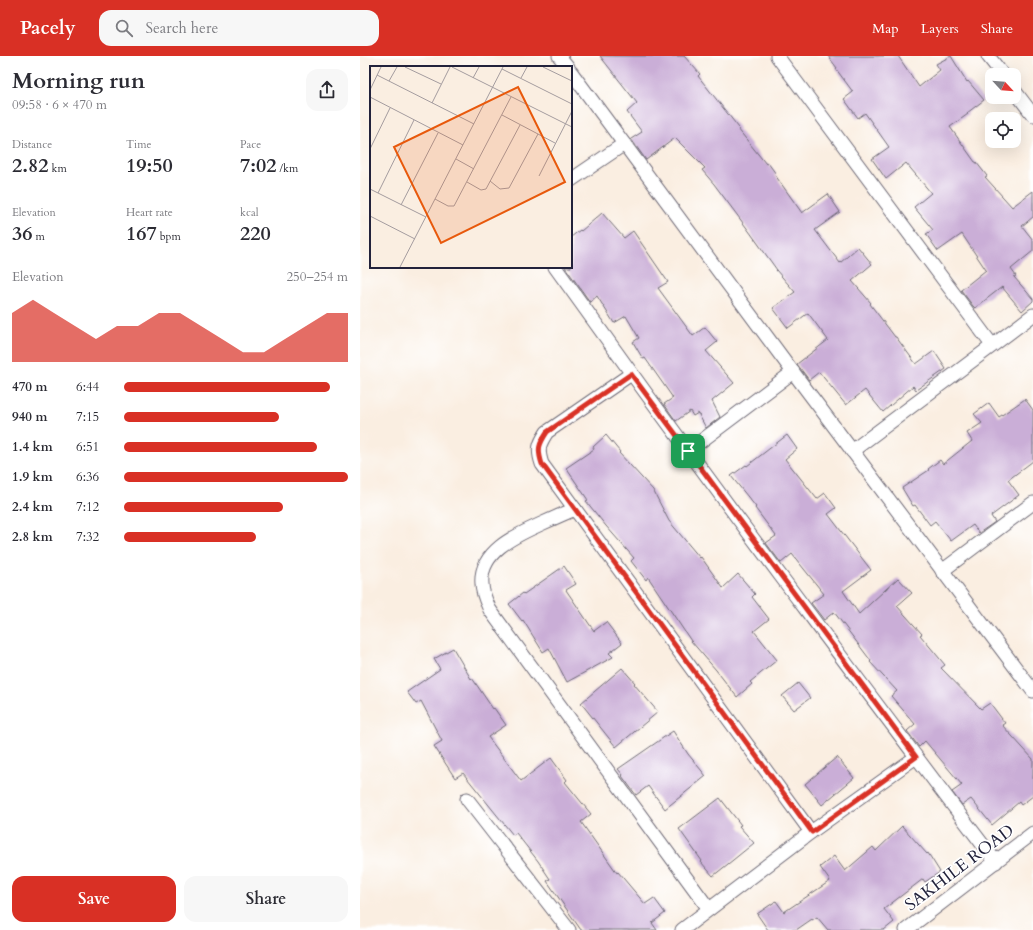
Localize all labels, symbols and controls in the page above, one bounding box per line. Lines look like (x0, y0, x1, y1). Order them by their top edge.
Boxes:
search box (99, 10, 379, 46)
text: Pacely (20, 15, 75, 41)
icon: search (113, 17, 135, 39)
text: Search here (145, 18, 218, 38)
text: Map (872, 19, 899, 38)
text: Layers (921, 19, 959, 38)
text: Share (981, 19, 1013, 38)
text: Morning run (12, 66, 145, 96)
inset map (370, 66, 572, 268)
north arrow (985, 68, 1021, 104)
map controls (985, 68, 1021, 148)
button: share (306, 69, 348, 111)
text: 09:58 · 6 × 470 m (12, 96, 107, 114)
button: locate (985, 112, 1021, 148)
text: Distance (12, 137, 52, 152)
text: Time (126, 137, 151, 152)
text: Pace (240, 137, 261, 152)
text: 2.82 (12, 152, 49, 179)
text: 19:50 (126, 152, 173, 179)
text: 7:02 (240, 152, 277, 179)
text: km (49, 161, 67, 176)
text: /km (277, 161, 298, 176)
text: Elevation (12, 205, 56, 220)
text: Heart rate (126, 205, 173, 220)
text: kcal (240, 205, 258, 220)
text: 36 (12, 220, 33, 247)
text: 167 (126, 220, 157, 247)
text: 220 (240, 220, 271, 247)
text: m (33, 229, 45, 244)
text: bpm (157, 229, 181, 244)
text: Elevation (12, 268, 64, 286)
text: 250–254 m (286, 268, 348, 286)
text: 470 m (12, 378, 47, 396)
text: 6:44 (76, 378, 99, 396)
text: 940 m (12, 408, 47, 426)
text: 7:15 (76, 408, 99, 426)
pin (671, 434, 705, 468)
text: 1.4 km (12, 438, 53, 456)
text: 6:51 (76, 438, 99, 456)
icon: arrive (677, 440, 699, 462)
text: 1.9 km (12, 468, 53, 486)
text: 6:36 (76, 468, 99, 486)
text: 2.4 km (12, 498, 53, 516)
text: 7:12 (76, 498, 99, 516)
text: 2.8 km (12, 528, 53, 546)
text: 7:32 (76, 528, 99, 546)
street label: SAKHILE ROAD (900, 819, 1019, 916)
button: Save (12, 876, 176, 922)
button: Share (184, 876, 348, 922)

